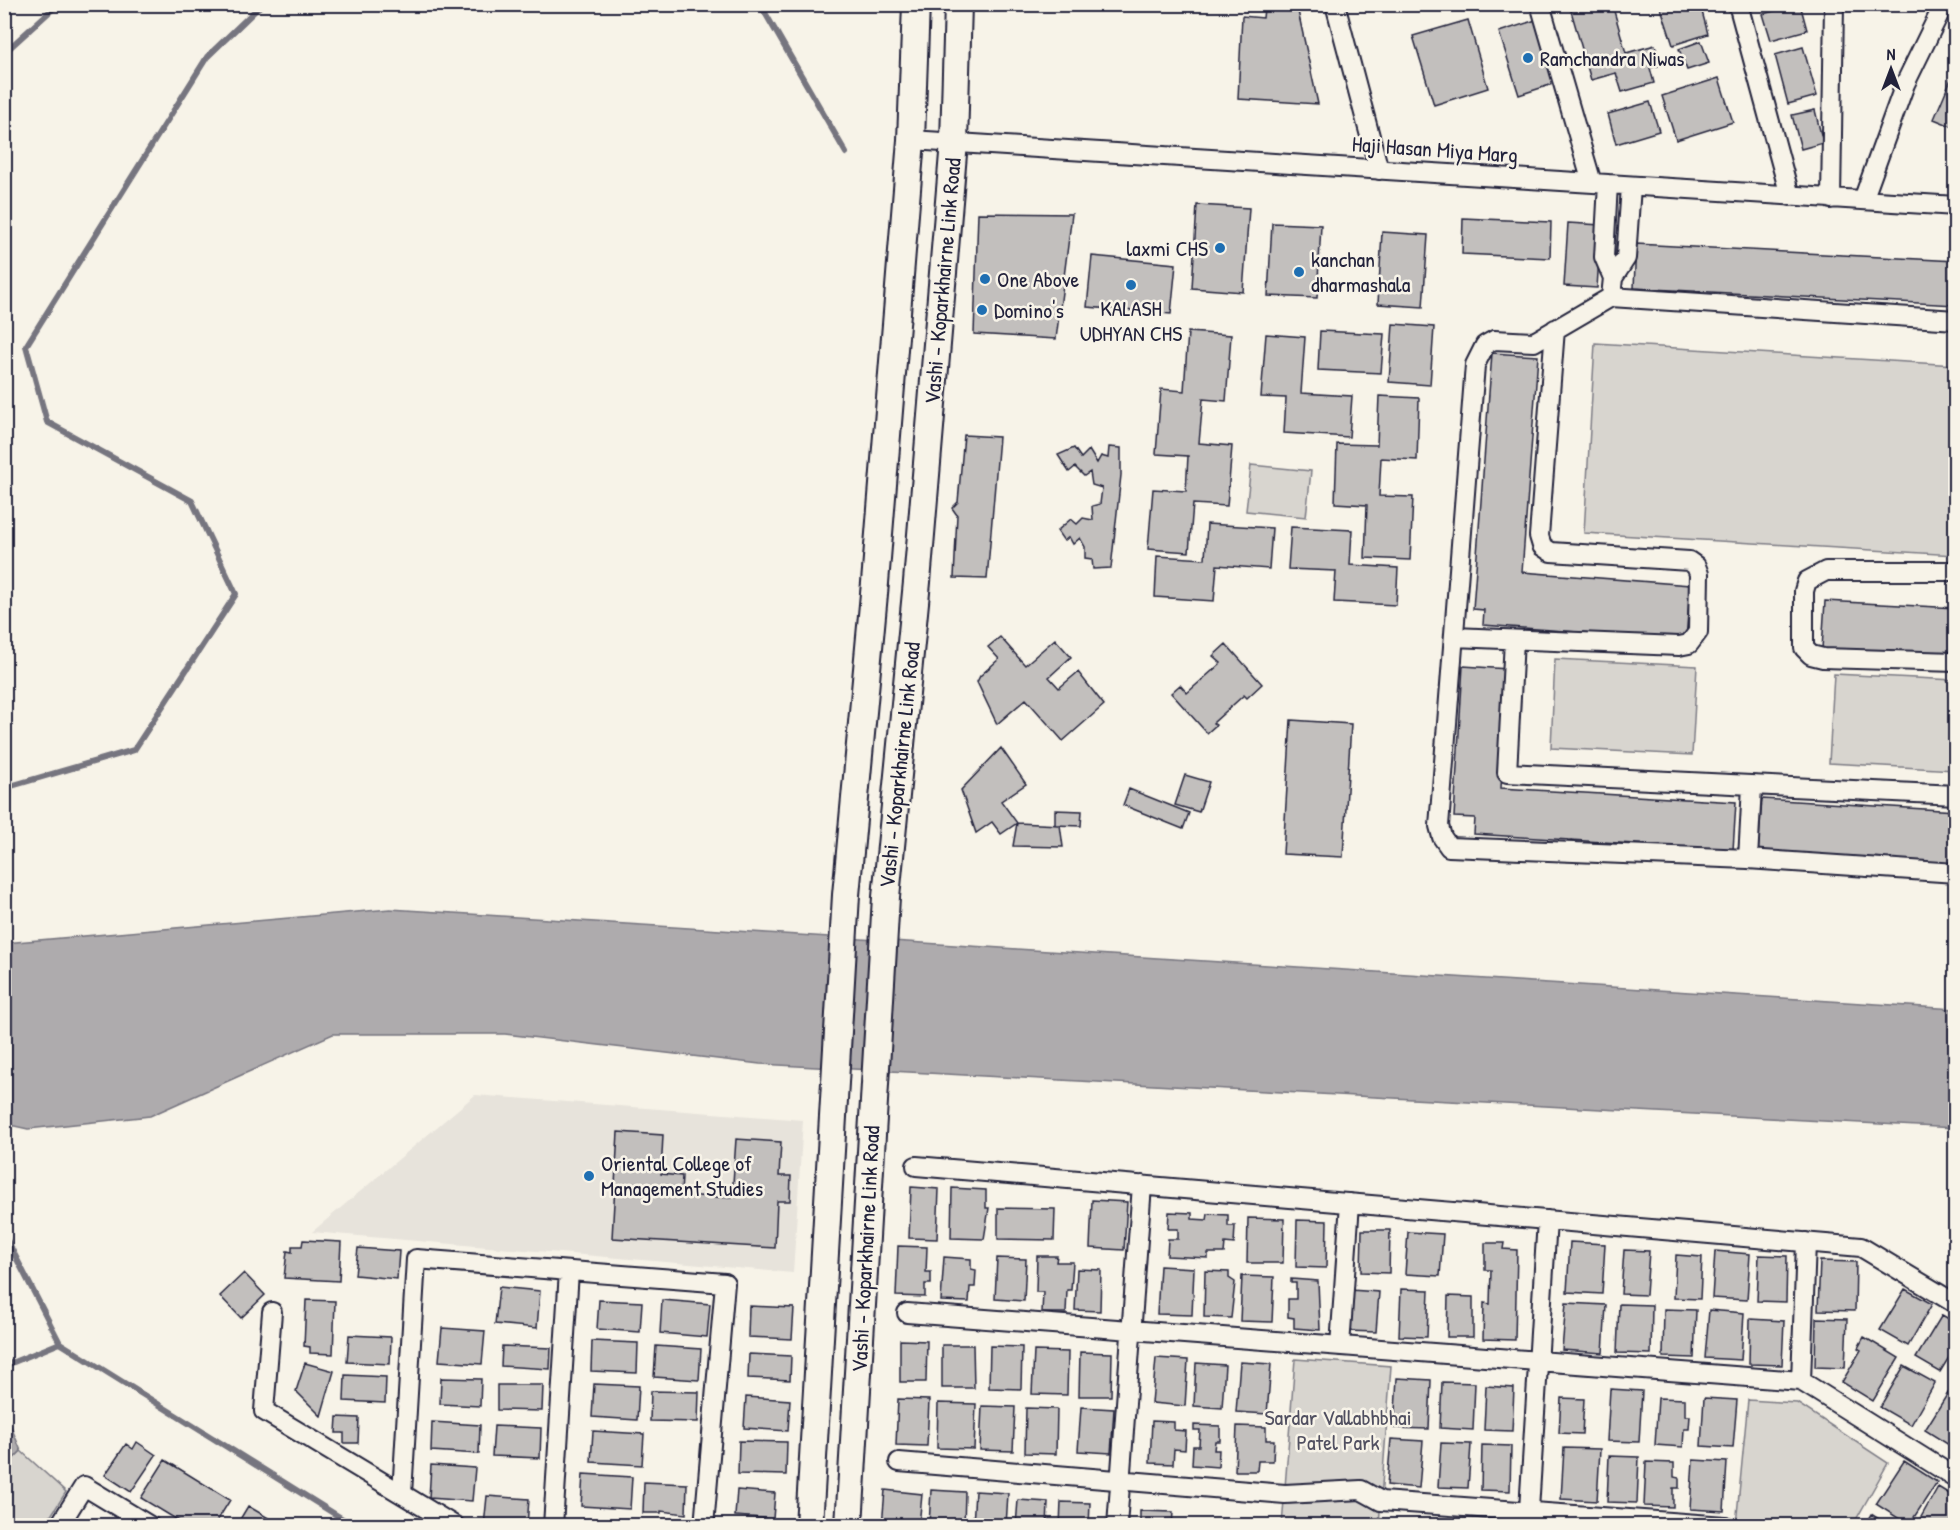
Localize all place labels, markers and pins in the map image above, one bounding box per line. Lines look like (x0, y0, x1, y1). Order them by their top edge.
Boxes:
place label: Ramchandra Niwas (1540, 43, 1685, 73)
marker: Ramchandra Niwas (1521, 51, 1535, 65)
place label: laxmi CHS (1126, 233, 1208, 263)
marker: laxmi CHS (1213, 241, 1227, 255)
place label: kanchan dharmashala (1311, 244, 1411, 299)
place label: One Above (997, 264, 1079, 294)
marker: kanchan dharmashala (1292, 265, 1306, 279)
marker: One Above (978, 272, 992, 286)
marker: KALASH UDHYAN CHS (1124, 278, 1138, 292)
place label: KALASH UDHYAN CHS (1080, 293, 1182, 348)
place label: Domino's (994, 295, 1064, 325)
marker: Domino's (975, 303, 989, 317)
place label: Oriental College of Management Studies (601, 1148, 763, 1203)
marker: Oriental College of Management Studies (582, 1169, 596, 1183)

